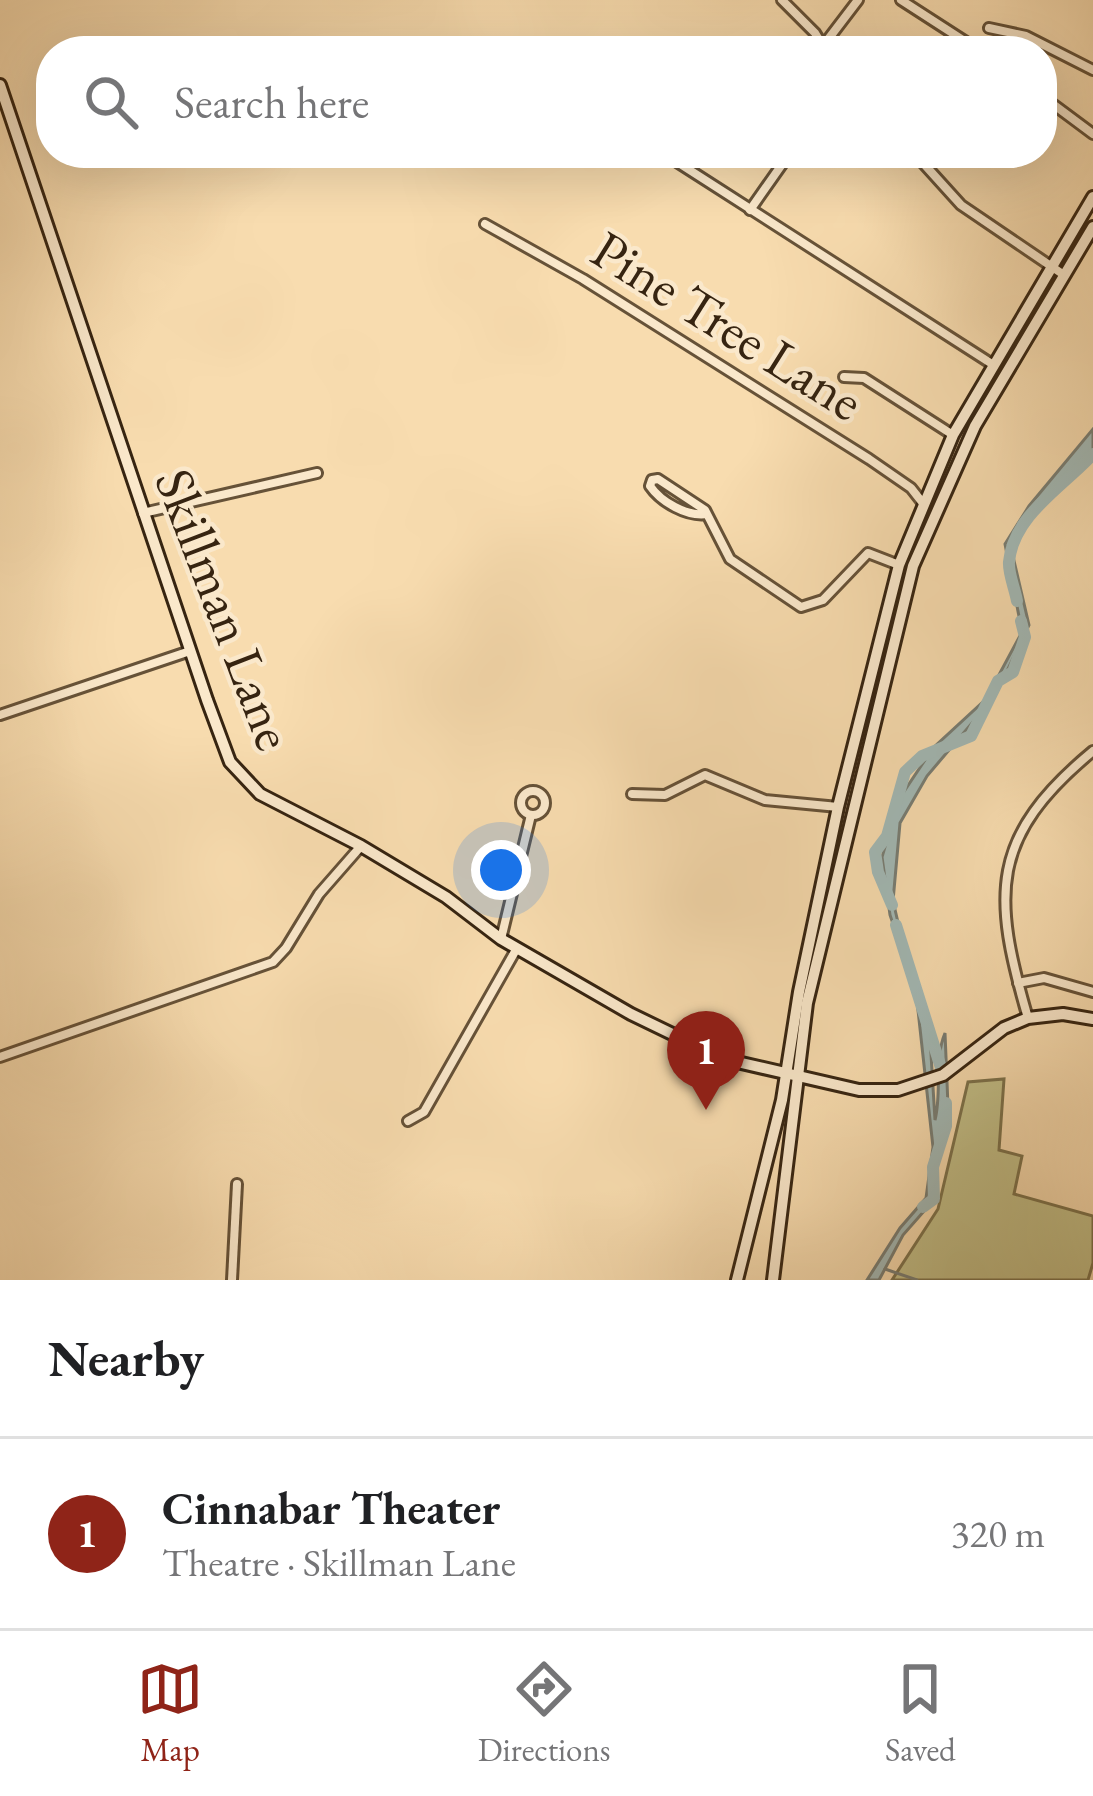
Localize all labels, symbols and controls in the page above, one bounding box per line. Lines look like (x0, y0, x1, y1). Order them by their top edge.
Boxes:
search box (36, 36, 1057, 168)
icon: search (78, 69, 144, 135)
text: Search here (174, 73, 369, 131)
street label: Pine Tree Lane (579, 214, 877, 436)
street label: Skillman Lane (139, 459, 311, 759)
your location (471, 840, 531, 900)
pin: 1 (667, 1011, 745, 1110)
text: Nearby (48, 1325, 204, 1391)
text: Cinnabar Theater (162, 1479, 500, 1537)
text: 1 (77, 1508, 97, 1559)
text: 320 m (951, 1508, 1045, 1559)
text: Theatre · Skillman Lane (162, 1537, 516, 1588)
tab: Map (137, 1656, 203, 1771)
tab: Directions (478, 1656, 611, 1771)
tab: Saved (885, 1656, 956, 1771)

